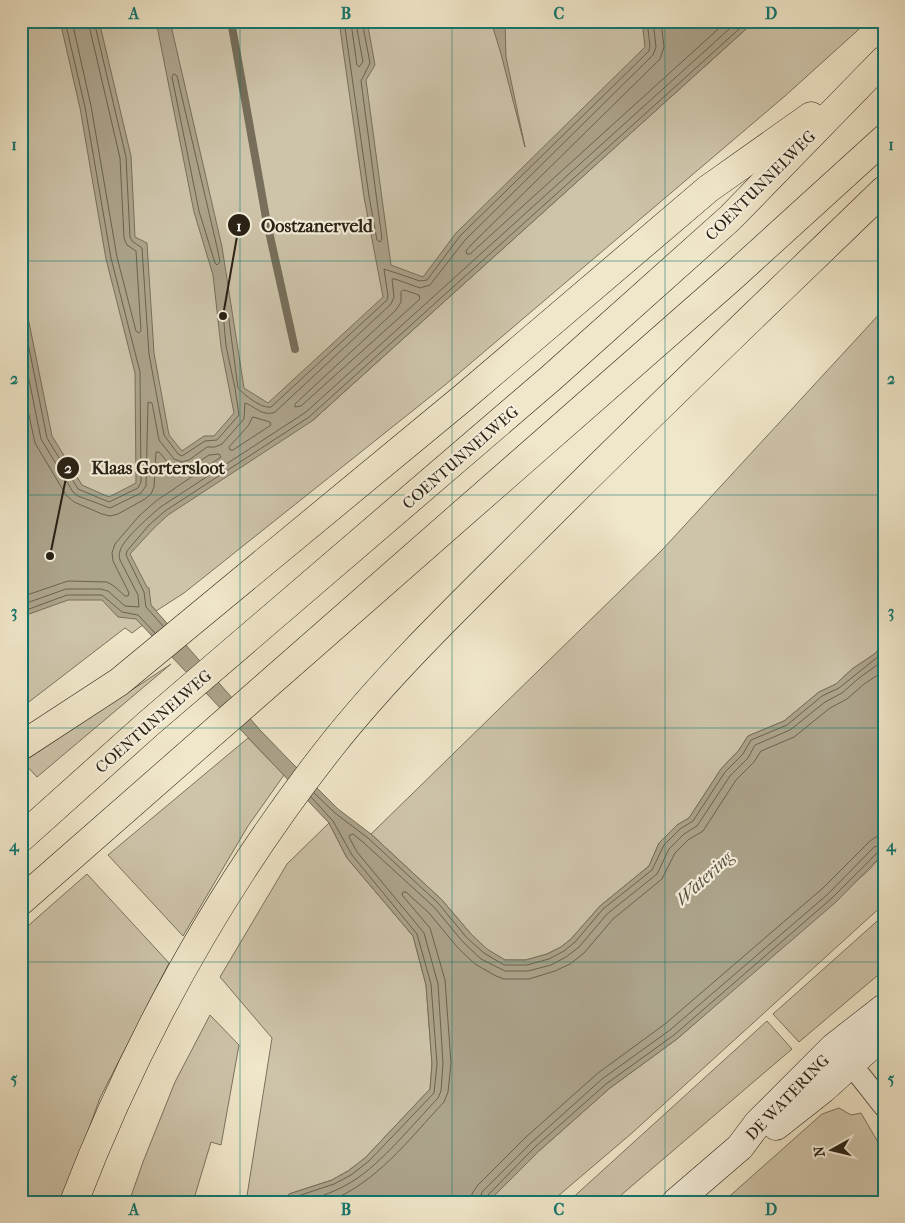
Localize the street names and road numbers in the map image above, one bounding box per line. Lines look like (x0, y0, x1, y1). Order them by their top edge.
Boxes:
street label: COENTUNNELWEG (701, 126, 819, 244)
street label: COENTUNNELWEG (398, 402, 522, 513)
street label: COENTUNNELWEG (91, 666, 215, 777)
street label: DE WATERING (742, 1051, 833, 1144)

